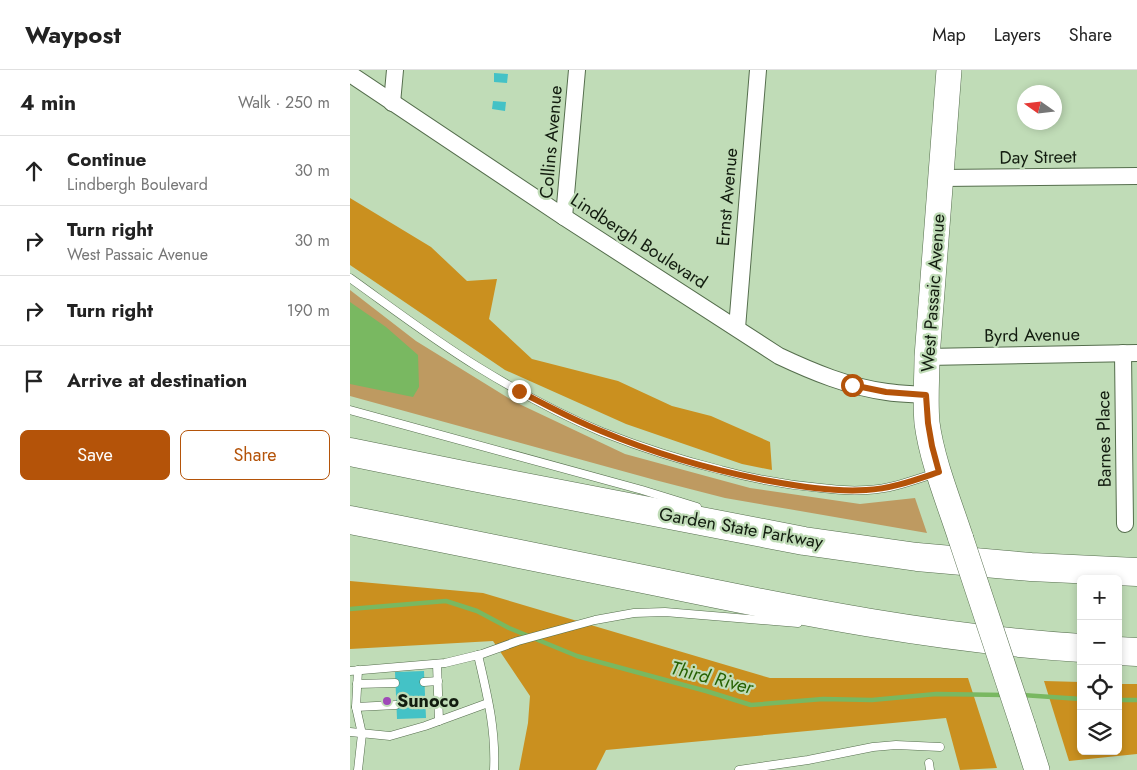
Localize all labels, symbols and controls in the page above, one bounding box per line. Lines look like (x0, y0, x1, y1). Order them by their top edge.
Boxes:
text: Waypost (25, 17, 121, 52)
text: Map (932, 22, 966, 48)
text: Layers (994, 22, 1041, 48)
text: Share (1069, 22, 1112, 48)
street label: Collins Avenue (533, 84, 569, 200)
north arrow (1017, 85, 1062, 130)
text: 4 min (20, 88, 76, 118)
text: Walk · 250 m (238, 91, 330, 114)
street label: Day Street (999, 143, 1077, 171)
text: Continue (67, 146, 146, 173)
street label: Ernst Avenue (710, 147, 744, 247)
icon: ahead (20, 157, 48, 185)
text: 30 m (294, 159, 330, 182)
text: Lindbergh Boulevard (67, 173, 208, 196)
street label: Lindbergh Boulevard (565, 187, 713, 295)
street label: West Passaic Avenue (915, 213, 951, 373)
text: Turn right (67, 216, 153, 243)
icon: right (20, 227, 48, 255)
text: 30 m (294, 229, 330, 252)
text: West Passaic Avenue (67, 243, 208, 266)
icon: right (20, 297, 48, 325)
text: Turn right (67, 297, 153, 324)
text: 190 m (287, 299, 330, 322)
street label: Byrd Avenue (984, 321, 1080, 349)
icon: arrive (20, 367, 48, 395)
text: Arrive at destination (67, 367, 247, 394)
route start (841, 374, 864, 397)
route end (508, 380, 531, 403)
street label: Barnes Place (1090, 390, 1118, 488)
button: Save (20, 430, 170, 480)
button: Share (180, 430, 330, 480)
street label: Garden State Parkway (657, 501, 825, 555)
map controls (1077, 575, 1122, 755)
button: + (1077, 575, 1122, 620)
button: − (1077, 620, 1122, 665)
water label: Third River (668, 654, 758, 701)
button: locate (1077, 665, 1122, 710)
place label: Sunoco (397, 688, 459, 714)
marker: Sunoco (381, 695, 393, 707)
button: layers (1077, 710, 1122, 755)

